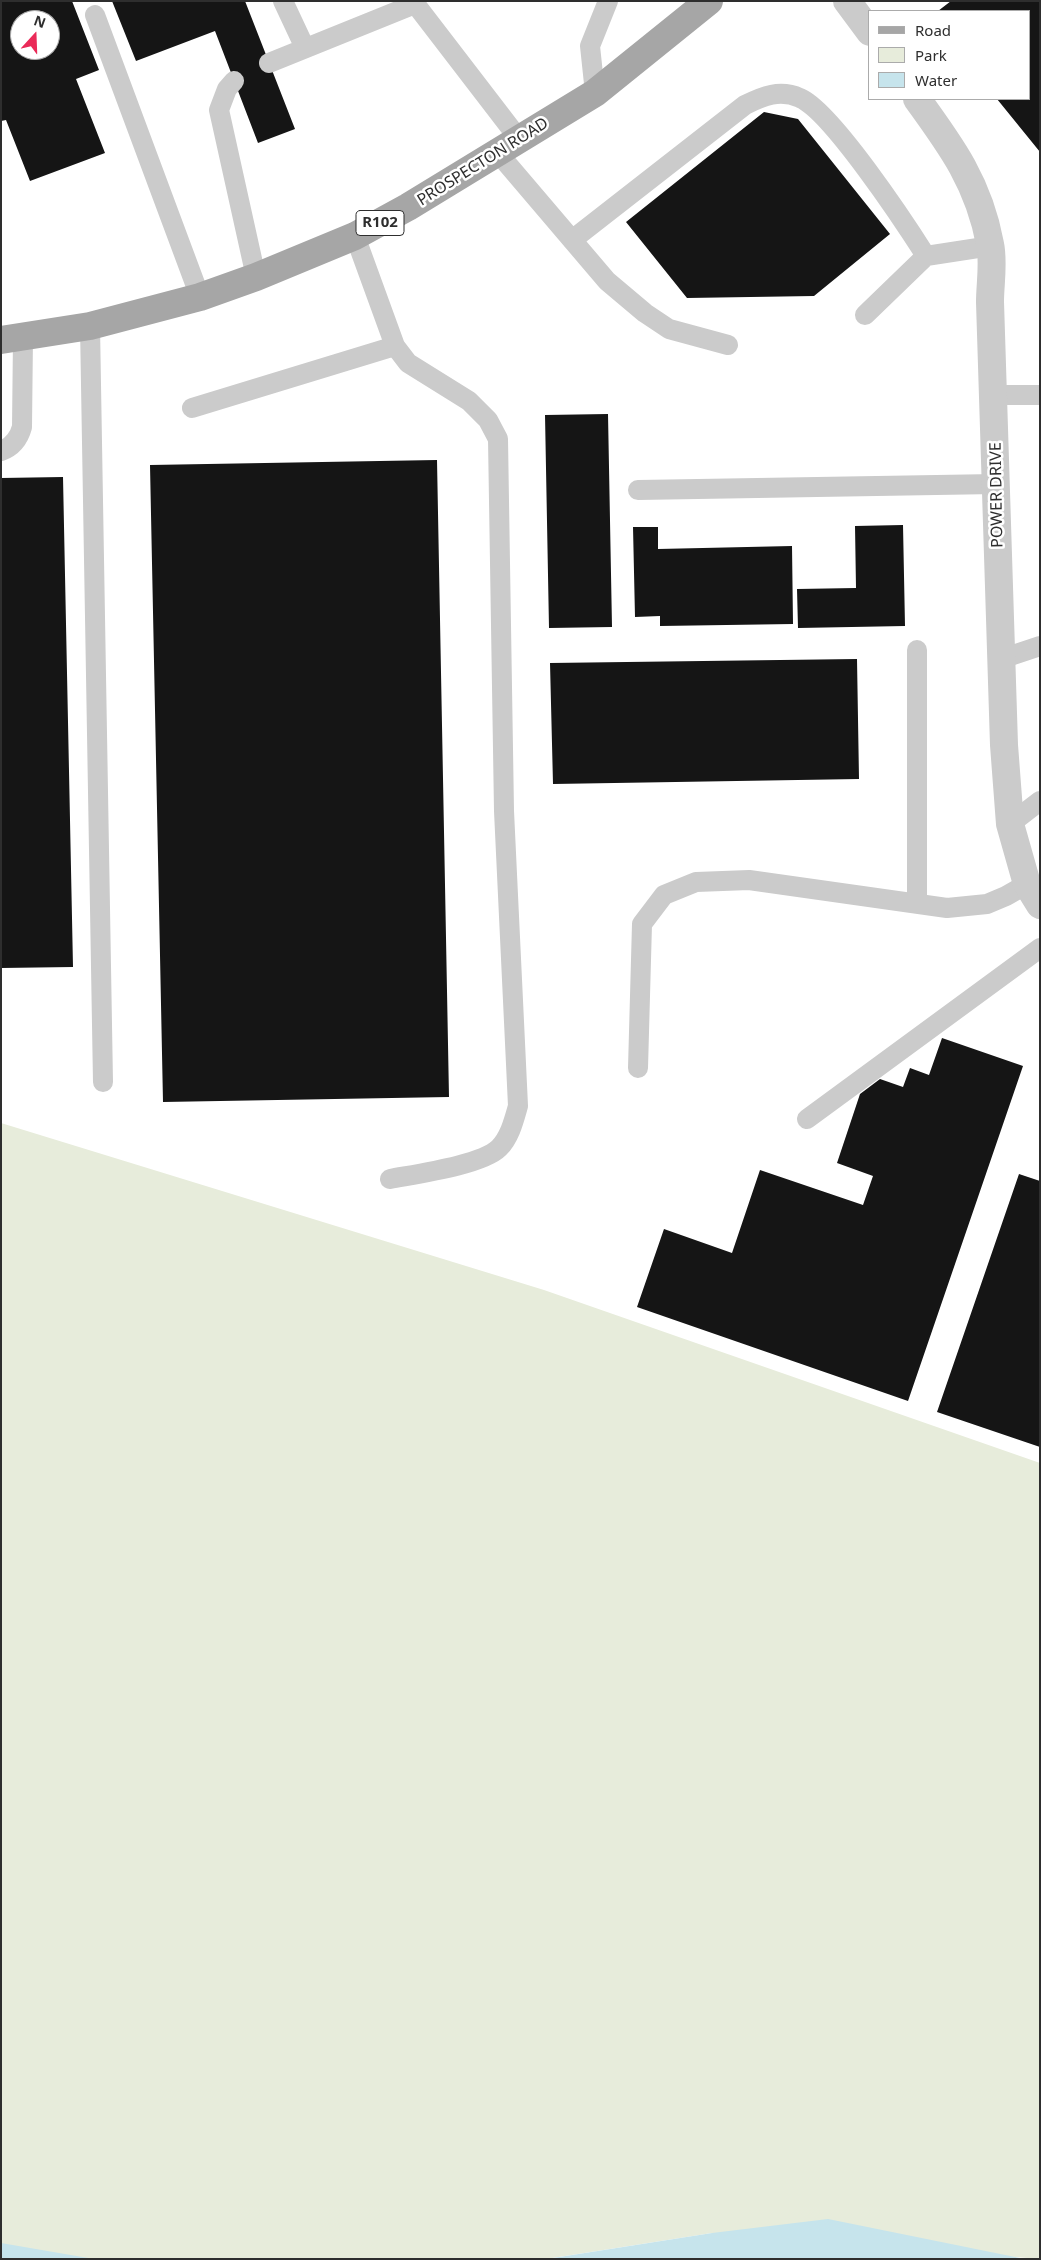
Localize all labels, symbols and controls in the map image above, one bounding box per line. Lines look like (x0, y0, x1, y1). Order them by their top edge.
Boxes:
north arrow (10, 10, 60, 60)
text: N (31, 10, 49, 32)
legend (868, 10, 1031, 100)
text: Road (915, 20, 951, 40)
text: Park (915, 45, 947, 65)
text: Water (915, 70, 957, 90)
street label: PROSPECTON ROAD (414, 114, 552, 210)
road number: R102 (356, 210, 404, 236)
street label: POWER DRIVE (986, 442, 1008, 548)

